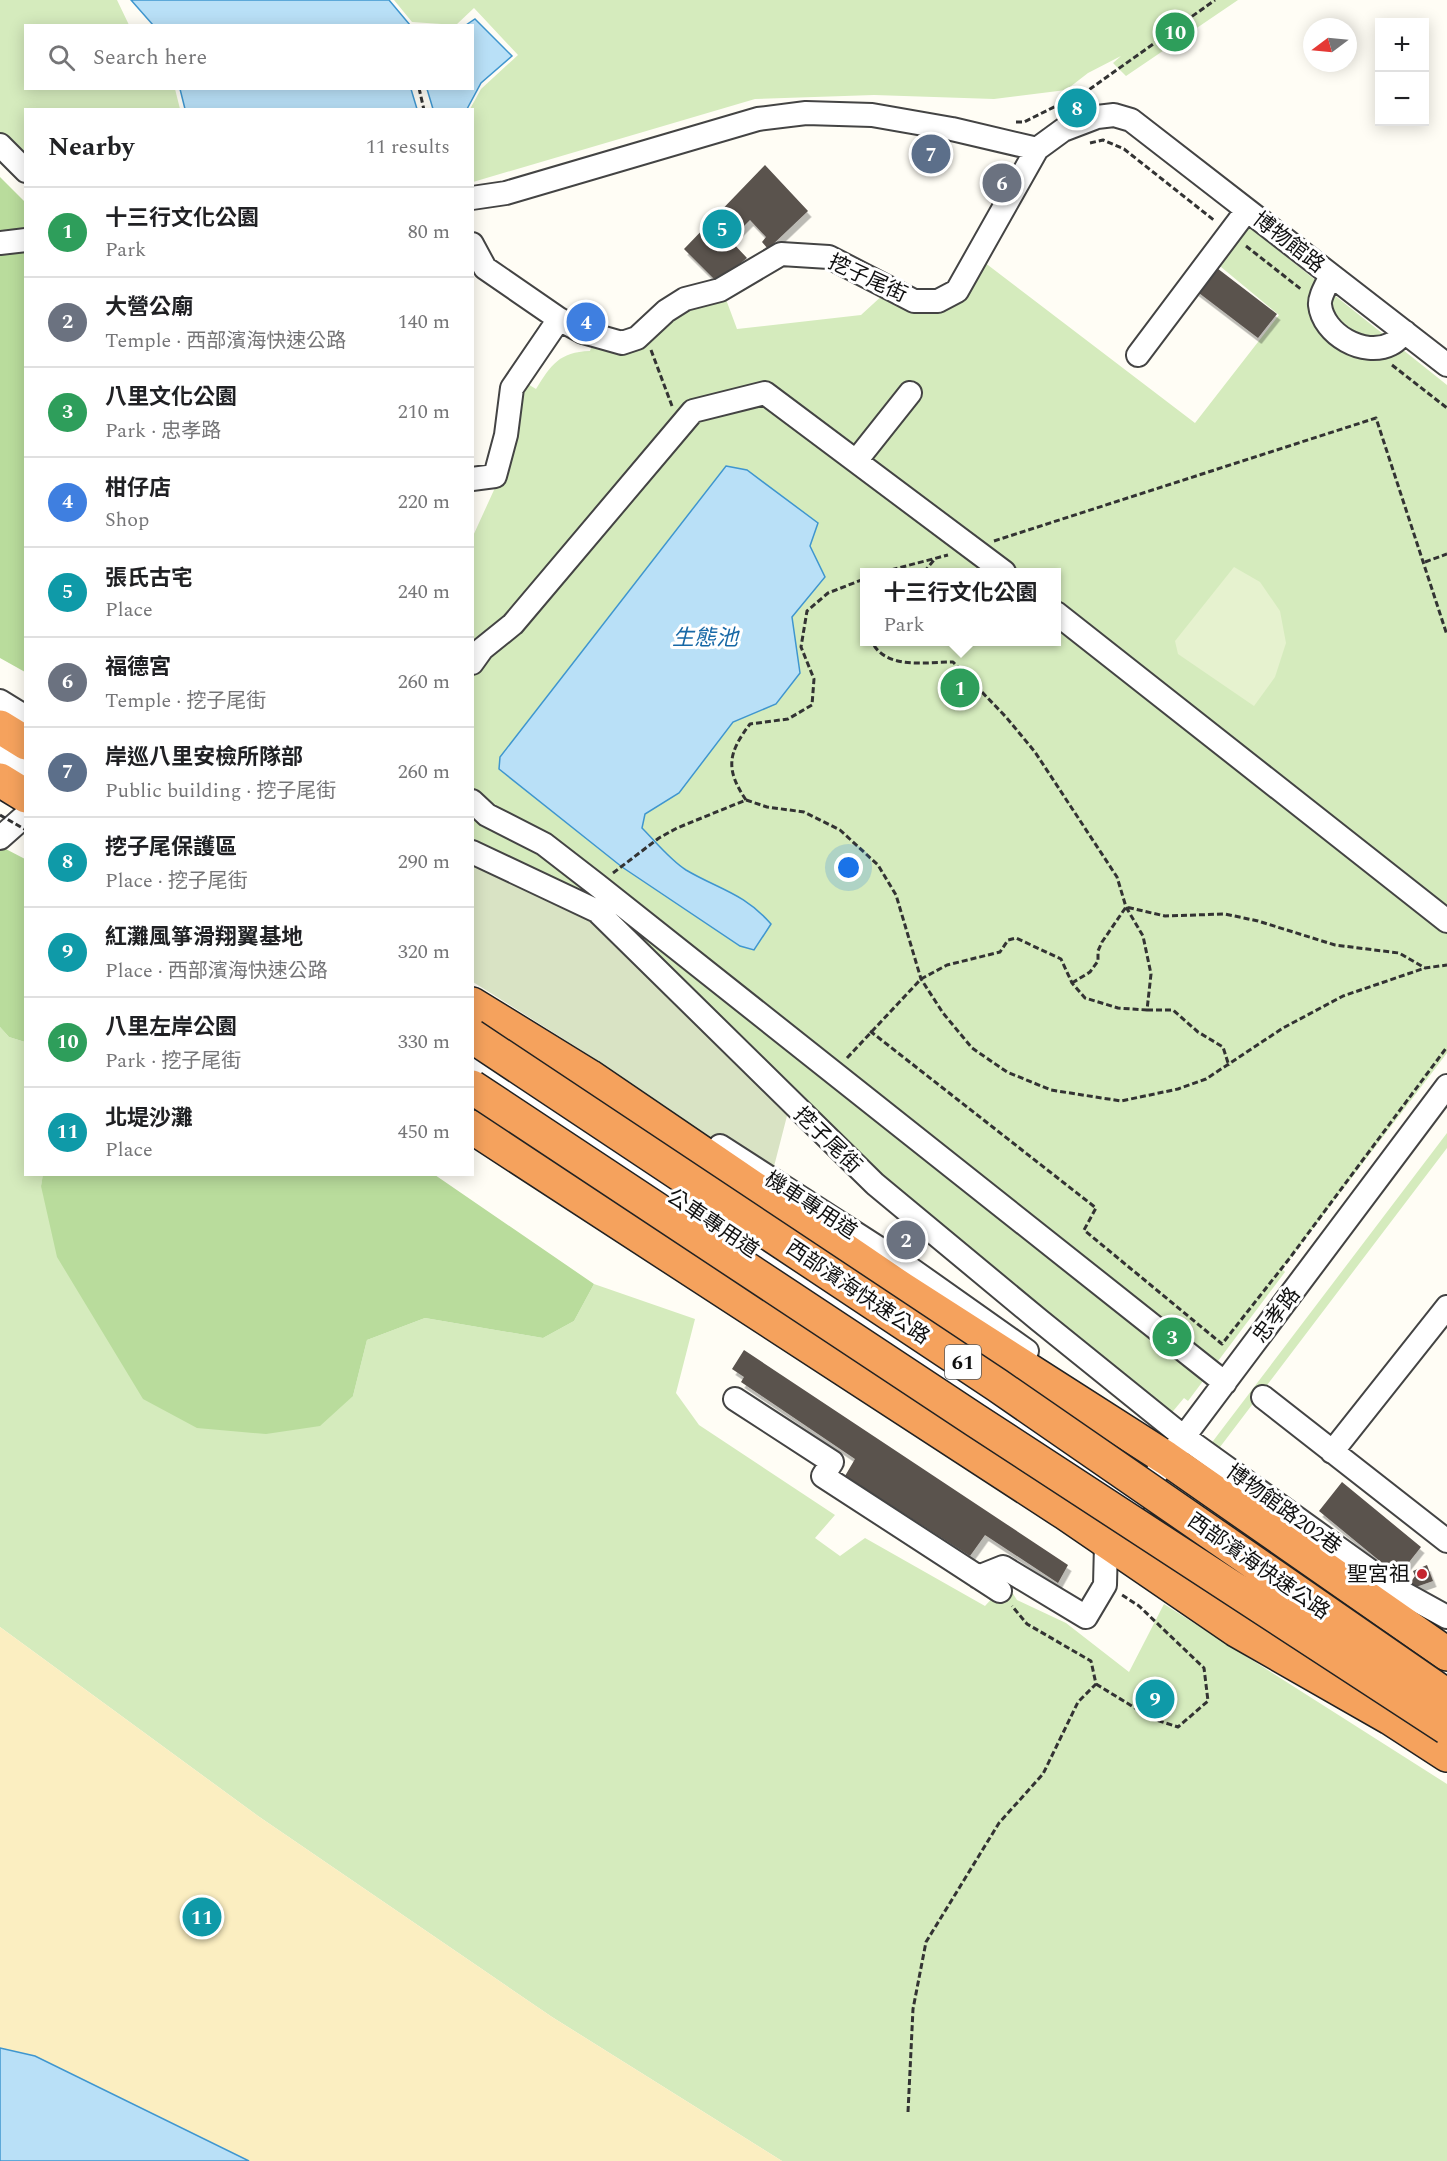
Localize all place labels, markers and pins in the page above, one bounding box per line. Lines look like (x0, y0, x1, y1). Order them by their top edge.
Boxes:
pin: 10 (1156, 9, 1194, 54)
pin: 8 (1058, 86, 1096, 130)
pin: 7 (912, 132, 950, 176)
pin: 6 (982, 160, 1022, 206)
pin: 5 (702, 206, 742, 252)
pin: 4 (566, 300, 606, 344)
pin: 1 (940, 666, 980, 710)
pin: 2 (886, 1218, 926, 1262)
pin: 3 (1152, 1314, 1192, 1360)
place label: 聖宮祖 (1347, 1559, 1410, 1591)
marker: 聖宮祖 (1415, 1567, 1429, 1581)
pin: 9 (1136, 1676, 1174, 1722)
pin: 11 (182, 1894, 222, 1940)

